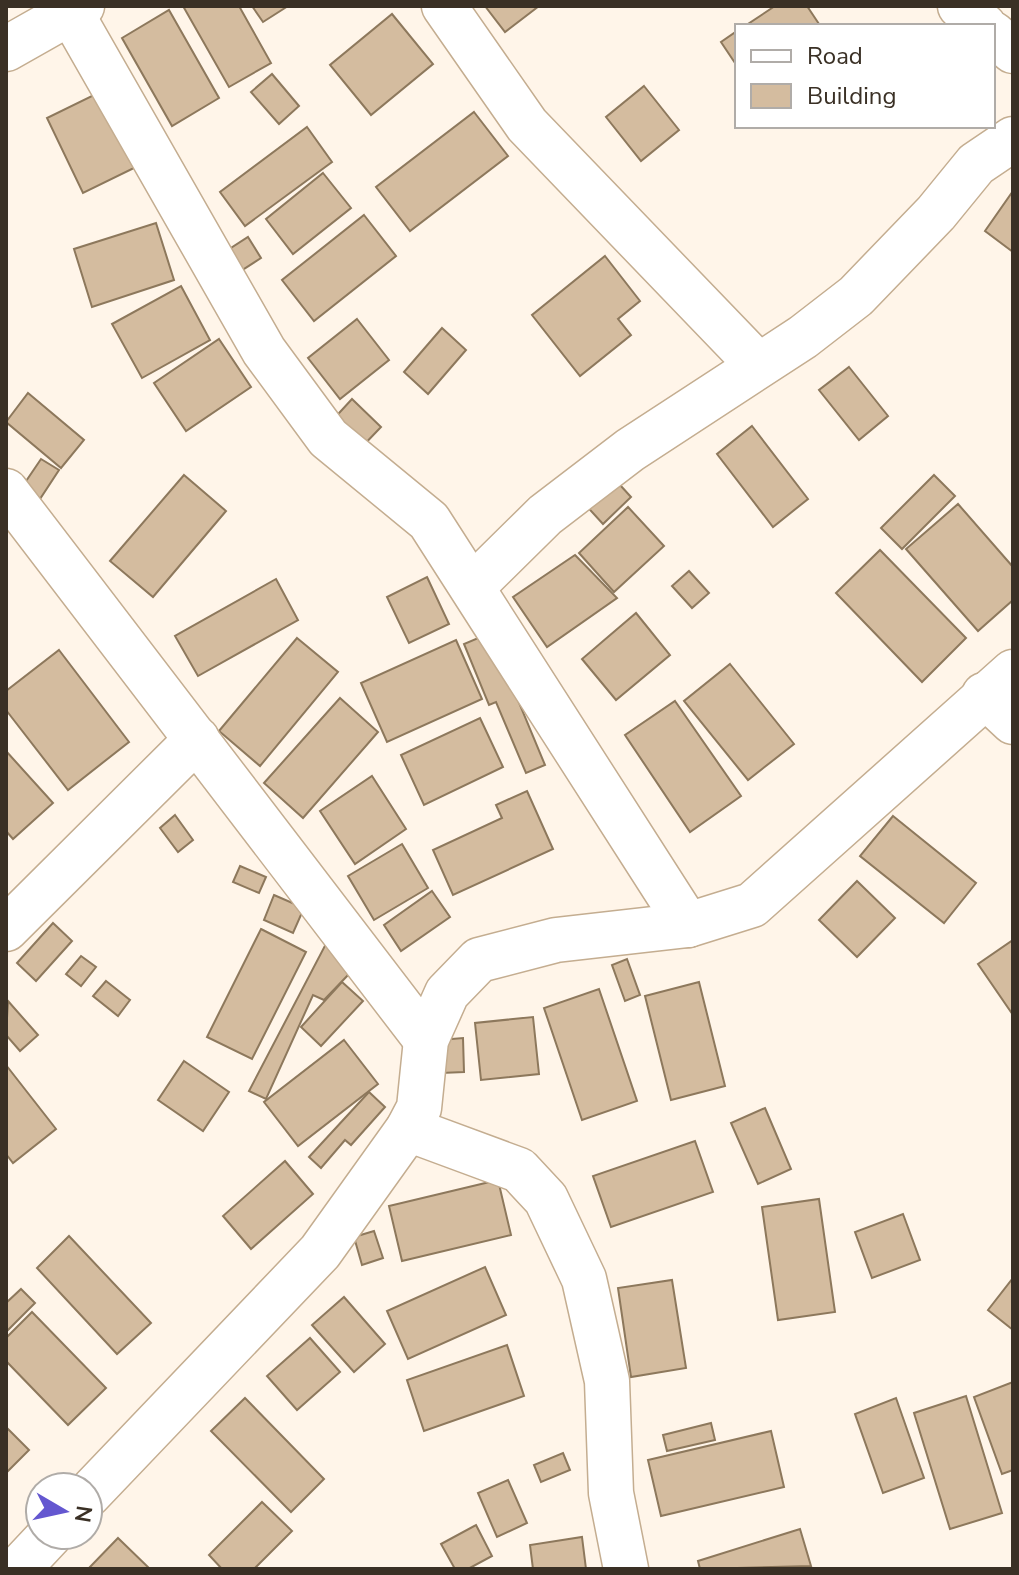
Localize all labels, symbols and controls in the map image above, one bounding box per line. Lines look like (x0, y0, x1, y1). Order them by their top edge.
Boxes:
legend (735, 24, 995, 128)
text: Road (807, 40, 863, 72)
text: Building (807, 80, 897, 112)
north arrow (24, 1471, 104, 1551)
text: N (67, 1503, 99, 1524)

